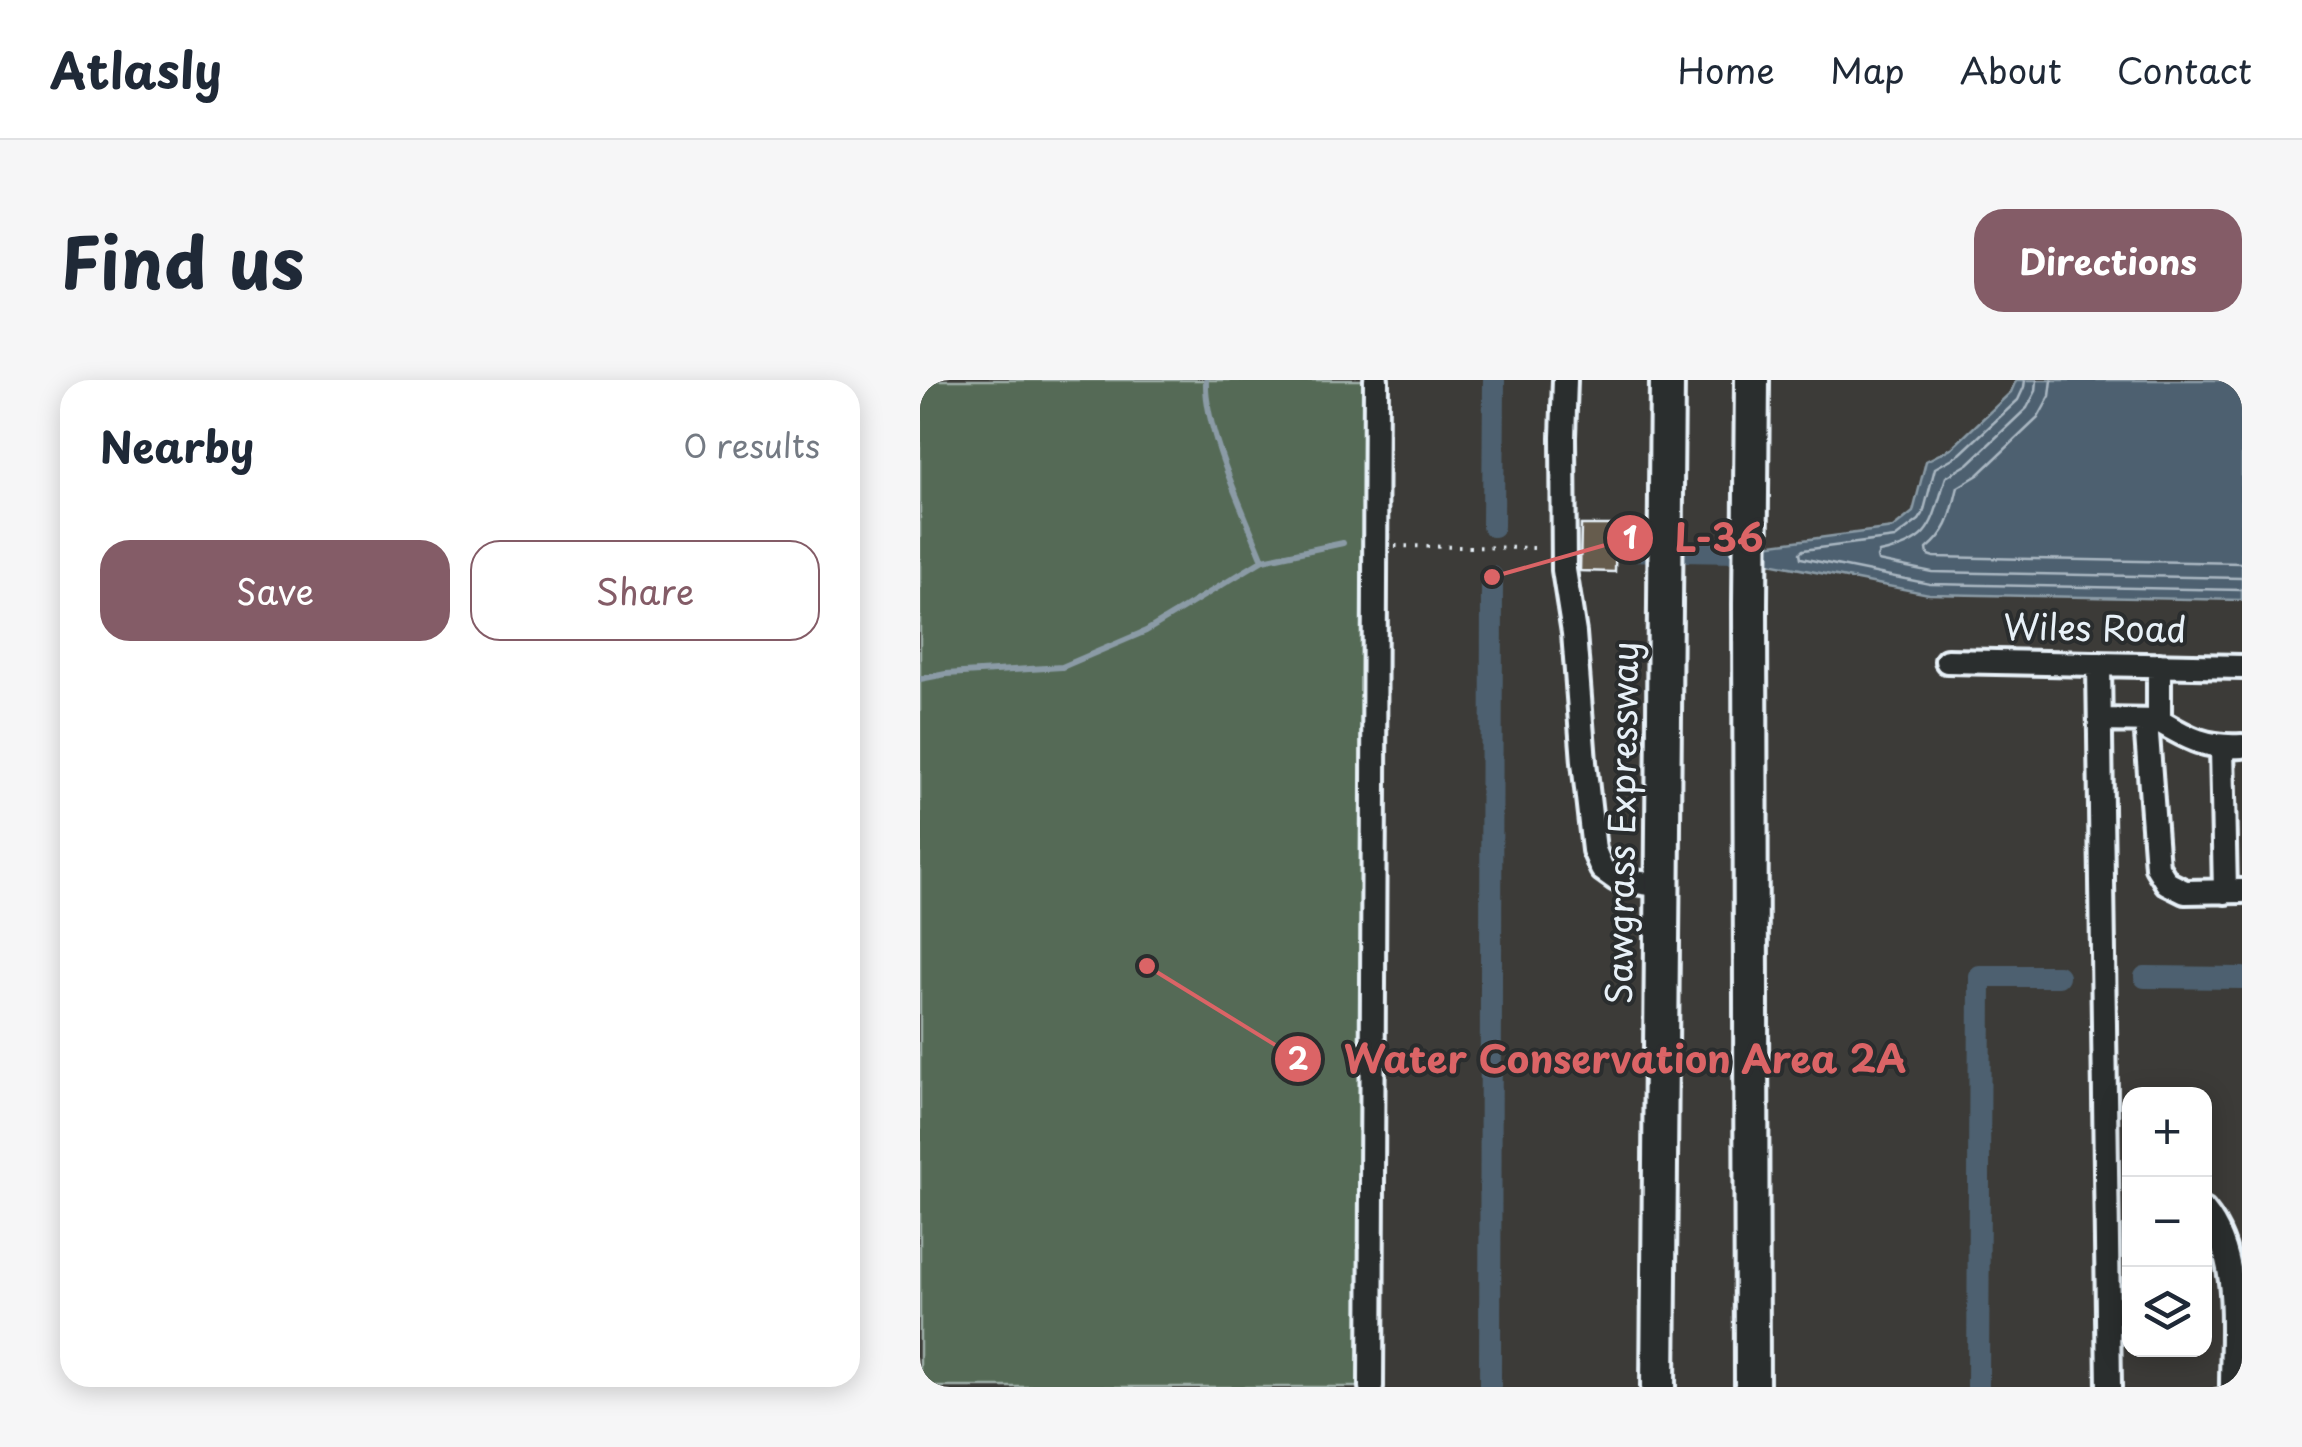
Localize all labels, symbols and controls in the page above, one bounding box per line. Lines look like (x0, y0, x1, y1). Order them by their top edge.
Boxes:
text: Atlasly (50, 33, 222, 105)
text: Home (1678, 43, 1775, 96)
text: Map (1830, 43, 1905, 96)
text: About (1960, 43, 2062, 96)
text: Contact (2117, 43, 2252, 96)
text: Find us (60, 207, 305, 313)
button: Directions (1974, 209, 2242, 312)
text: Nearby (100, 414, 254, 477)
text: 0 results (684, 421, 820, 469)
callout: L-36 (1605, 504, 1784, 572)
text: L-36 (1674, 508, 1764, 565)
text: 1 (1623, 514, 1637, 559)
button: Save (100, 540, 450, 641)
button: Share (470, 540, 820, 641)
street label: Wiles Road (2003, 598, 2187, 655)
street label: Sawgrass Expressway (1591, 641, 1650, 1005)
callout: Water Conservation Area 2A (1273, 1025, 1928, 1093)
text: Water Conservation Area 2A (1344, 1029, 1906, 1086)
text: 2 (1287, 1035, 1309, 1080)
map controls (2122, 1087, 2212, 1357)
button: + (2122, 1087, 2212, 1177)
button: − (2122, 1177, 2212, 1267)
button: layers (2122, 1267, 2212, 1357)

